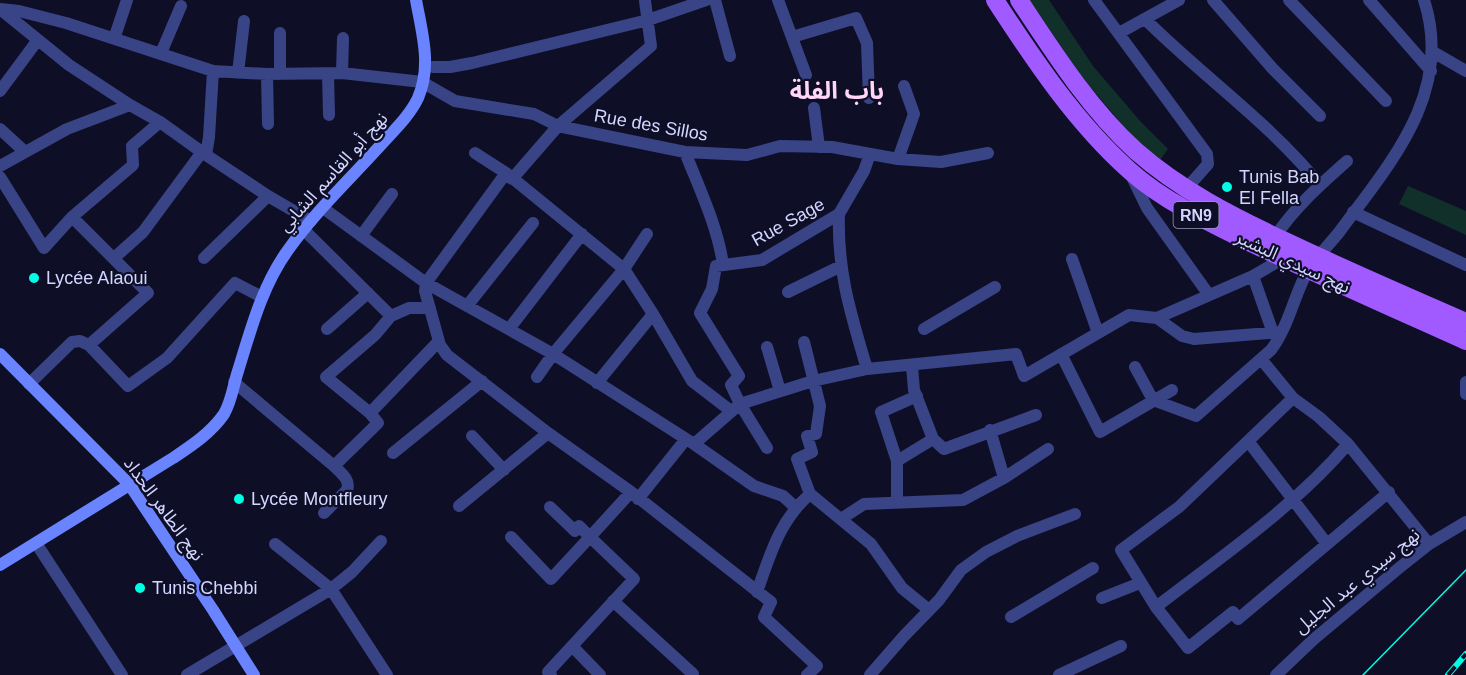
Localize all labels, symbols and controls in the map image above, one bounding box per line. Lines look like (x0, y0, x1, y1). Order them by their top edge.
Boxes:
district label: باب الفلة (790, 77, 884, 105)
street label: Rue des Sillos (593, 105, 709, 145)
street label: نهج أبو القاسم الشابي (273, 108, 394, 238)
place label: Tunis Bab El Fella (1239, 167, 1319, 208)
marker: Tunis Bab El Fella (1220, 180, 1234, 194)
street label: Rue Sage (748, 194, 828, 250)
road number: RN9 (1174, 202, 1218, 228)
street label: نهج سيدي البشير (1230, 226, 1353, 300)
place label: Lycée Alaoui (46, 268, 147, 288)
marker: Lycée Alaoui (27, 271, 41, 285)
street label: نهج الطاهر الحداد (117, 453, 208, 566)
place label: Lycée Montfleury (251, 489, 387, 509)
marker: Lycée Montfleury (232, 492, 246, 506)
street label: نهج سيدي عبد الجليل (1290, 524, 1426, 640)
place label: Tunis Chebbi (152, 578, 257, 598)
marker: Tunis Chebbi (133, 581, 147, 595)

